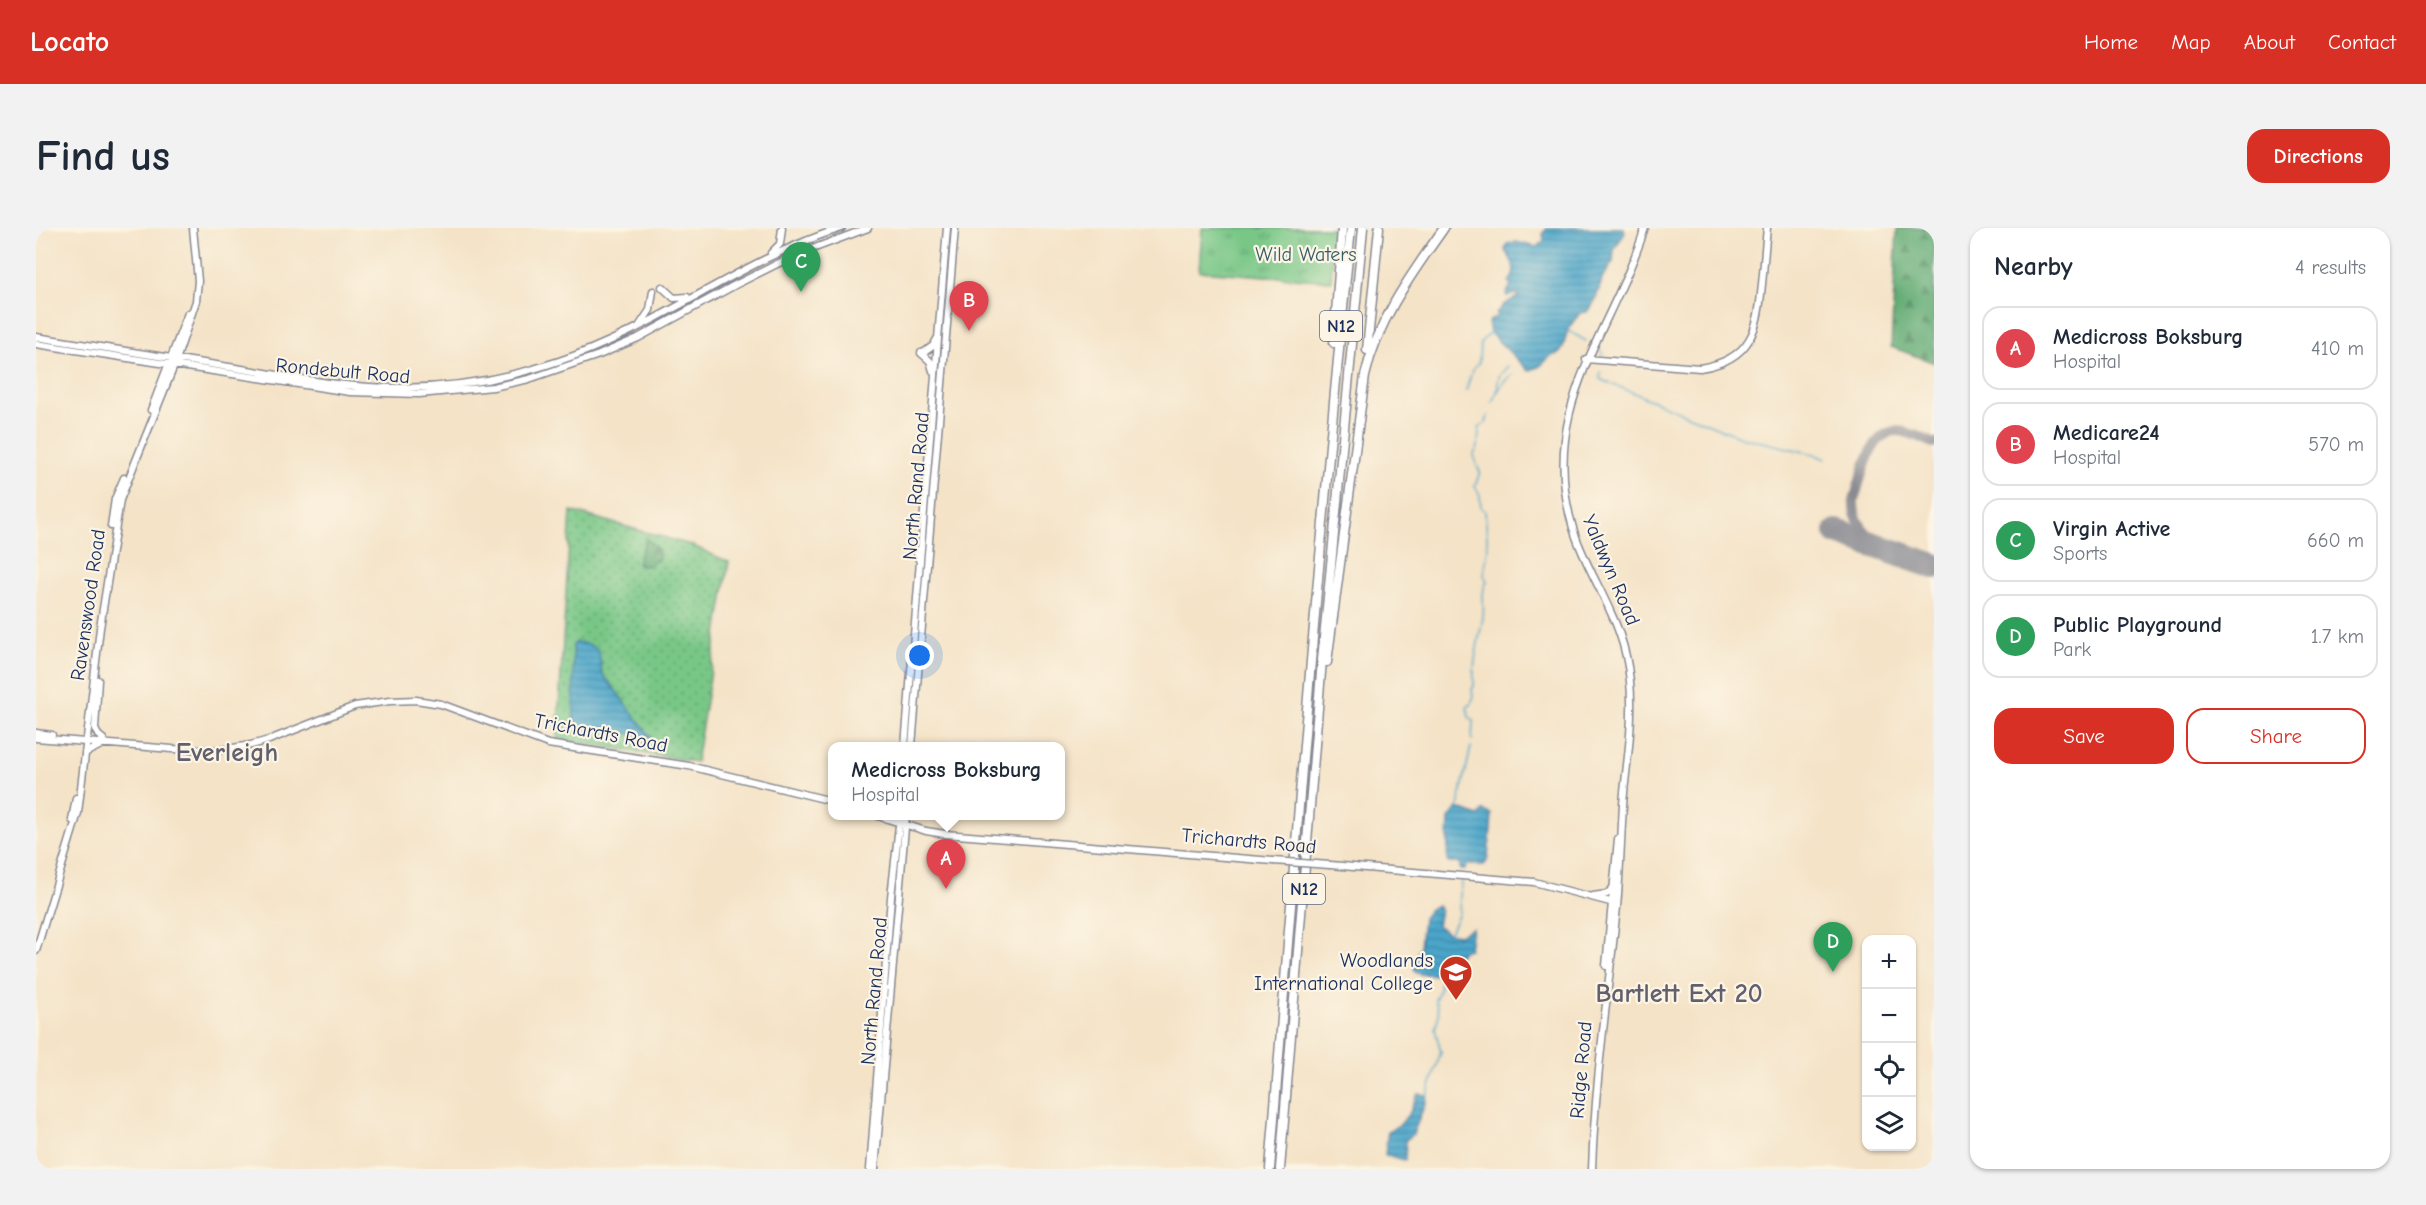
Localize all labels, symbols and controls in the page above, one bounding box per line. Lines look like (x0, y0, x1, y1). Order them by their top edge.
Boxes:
text: Locato (30, 26, 109, 58)
text: Home (2084, 30, 2138, 54)
text: Map (2171, 30, 2211, 54)
text: About (2244, 30, 2295, 54)
text: Contact (2328, 30, 2396, 54)
button: Directions (2247, 129, 2390, 183)
text: Find us (36, 132, 170, 181)
pin: C (782, 242, 820, 292)
park label: Wild Waters (1255, 243, 1357, 266)
text: Nearby (1994, 252, 2073, 282)
text: 4 results (2295, 256, 2366, 279)
pin: B (950, 282, 988, 331)
road number: N12 (1320, 311, 1362, 341)
text: Medicross Boksburg (2053, 324, 2243, 350)
text: A (2010, 337, 2021, 360)
text: 410 m (2311, 337, 2364, 360)
text: Hospital (2053, 350, 2121, 373)
street label: Rondebult Road (275, 354, 411, 388)
street label: North Rand Road (898, 411, 934, 561)
text: Medicare24 (2053, 420, 2160, 446)
text: B (2009, 433, 2022, 456)
text: 570 m (2308, 433, 2364, 456)
text: Hospital (2053, 446, 2121, 469)
street label: Yaldwyn Road (1577, 511, 1645, 629)
text: Virgin Active (2053, 516, 2170, 542)
street label: Ravenswood Road (66, 528, 110, 682)
text: C (2009, 529, 2022, 552)
text: 660 m (2307, 529, 2364, 552)
text: Sports (2053, 542, 2107, 565)
text: Public Playground (2053, 612, 2222, 638)
text: D (2009, 625, 2022, 648)
text: 1.7 km (2311, 625, 2364, 648)
text: Park (2053, 638, 2091, 661)
your location (905, 641, 934, 670)
button: Save (1994, 708, 2174, 764)
button: Share (2186, 708, 2366, 764)
street label: Trichardts Road (532, 709, 670, 757)
district label: Everleigh (176, 738, 278, 768)
popup (828, 742, 1065, 820)
text: Medicross Boksburg (851, 757, 1042, 783)
text: Hospital (851, 783, 920, 806)
street label: Trichardts Road (1181, 824, 1317, 858)
pin: A (926, 840, 966, 889)
road number: N12 (1283, 874, 1325, 904)
street label: North Rand Road (856, 916, 892, 1066)
pin: D (1814, 922, 1852, 972)
map controls (1862, 935, 1916, 1151)
button: + (1862, 935, 1916, 989)
place label: Woodlands International College (1254, 949, 1433, 995)
school or university icon: Woodlands International College (1438, 954, 1474, 1001)
district label: Bartlett Ext 20 (1595, 979, 1763, 1009)
button: − (1862, 989, 1916, 1043)
street label: Ridge Road (1565, 1020, 1597, 1120)
button: locate (1862, 1043, 1916, 1097)
button: layers (1862, 1097, 1916, 1151)

